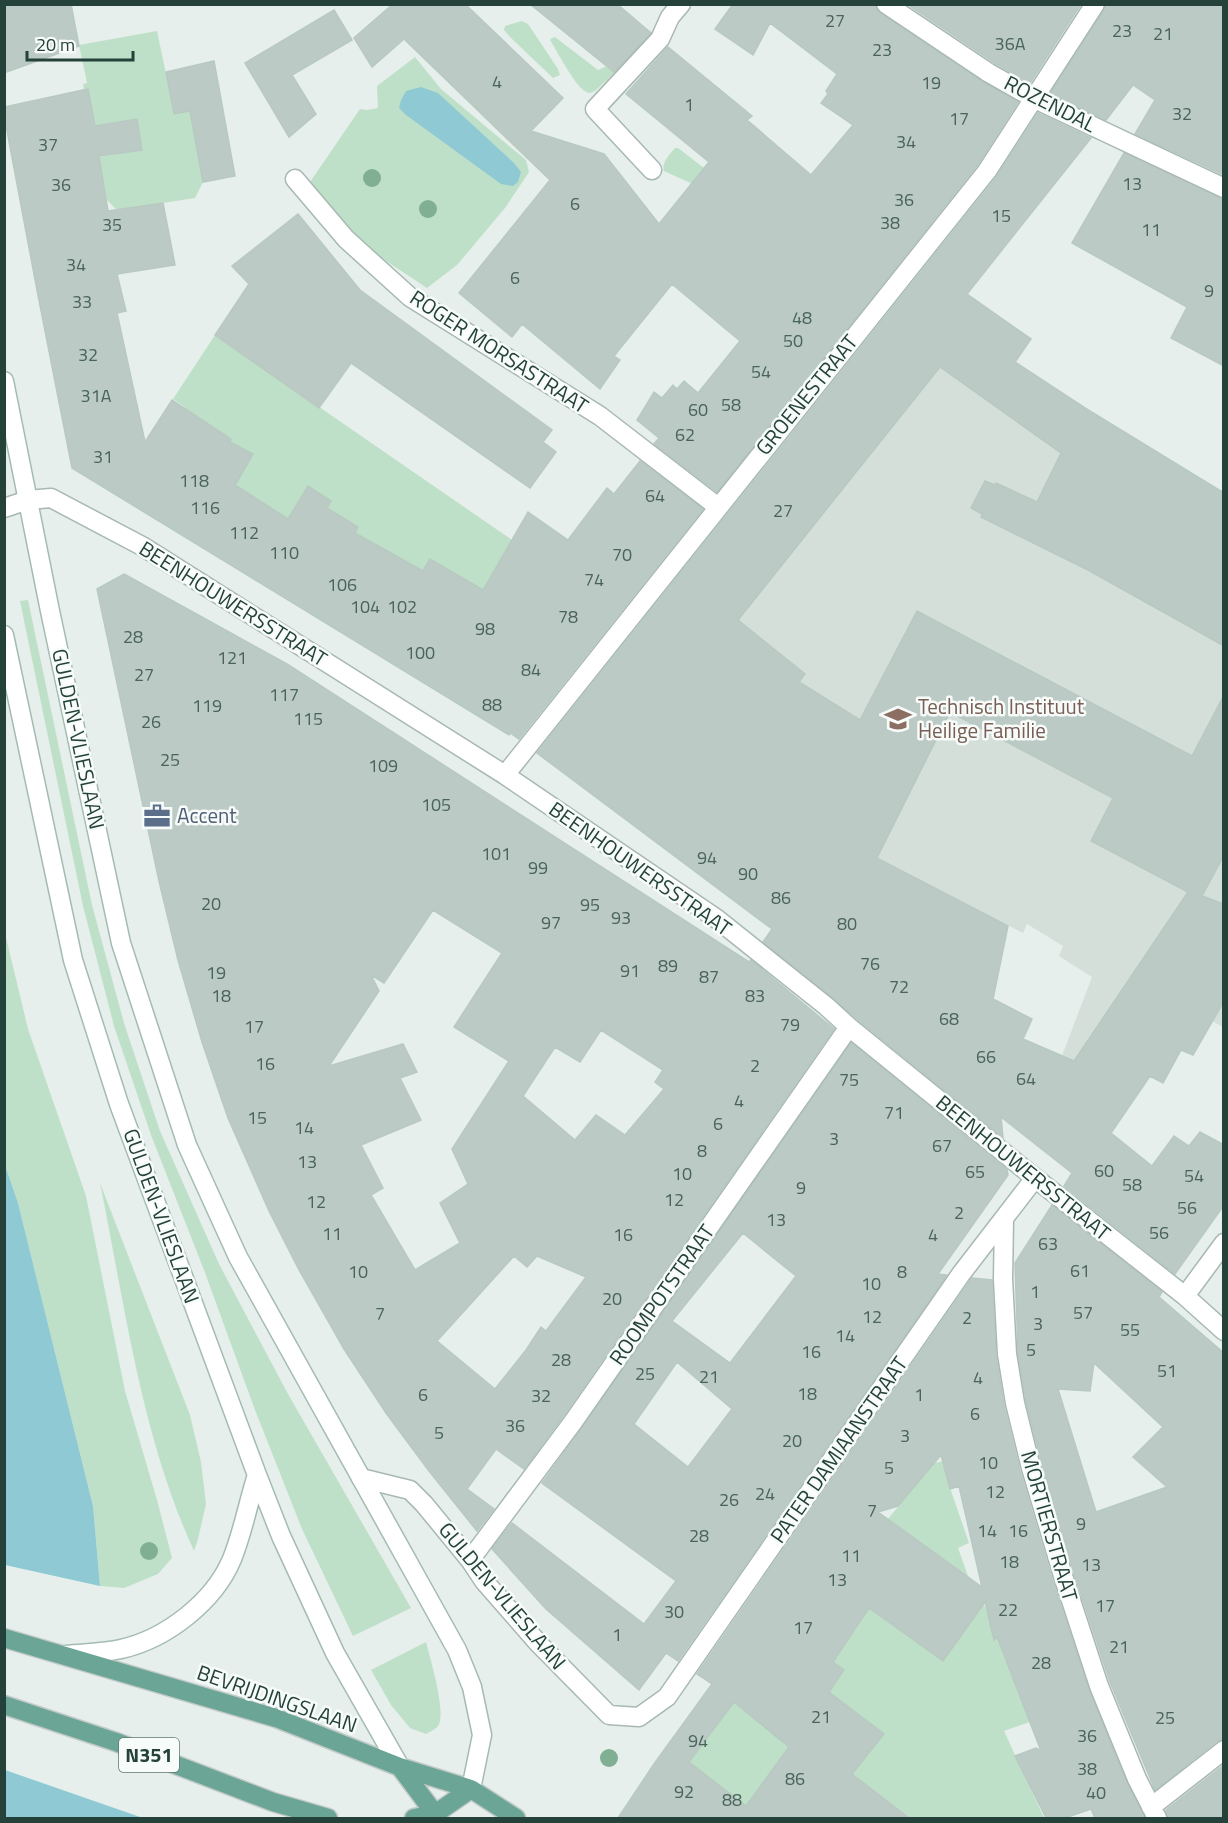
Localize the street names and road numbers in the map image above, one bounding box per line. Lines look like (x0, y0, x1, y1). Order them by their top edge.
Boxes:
street label: ROZENDAL (999, 66, 1102, 140)
street label: ROGER MORSASTRAAT (404, 281, 595, 421)
street label: GROENESTRAAT (747, 327, 865, 462)
street label: BEENHOUWERSSTRAAT (133, 532, 334, 674)
street label: GULDEN-VLIESLAAN (44, 645, 114, 832)
street label: BEENHOUWERSSTRAAT (543, 793, 739, 943)
street label: BEENHOUWERSSTRAAT (929, 1087, 1118, 1248)
street label: GULDEN-VLIESLAAN (115, 1124, 208, 1308)
street label: ROOMPOTSTRAAT (601, 1217, 722, 1371)
street label: PATER DAMIAANSTRAAT (762, 1349, 915, 1549)
street label: MORTIERSTRAAT (1013, 1447, 1087, 1605)
street label: GULDEN-VLIESLAAN (431, 1515, 574, 1676)
street label: BEVRIJDINGSLAAN (193, 1656, 362, 1740)
road number: N351 (119, 1738, 179, 1772)

